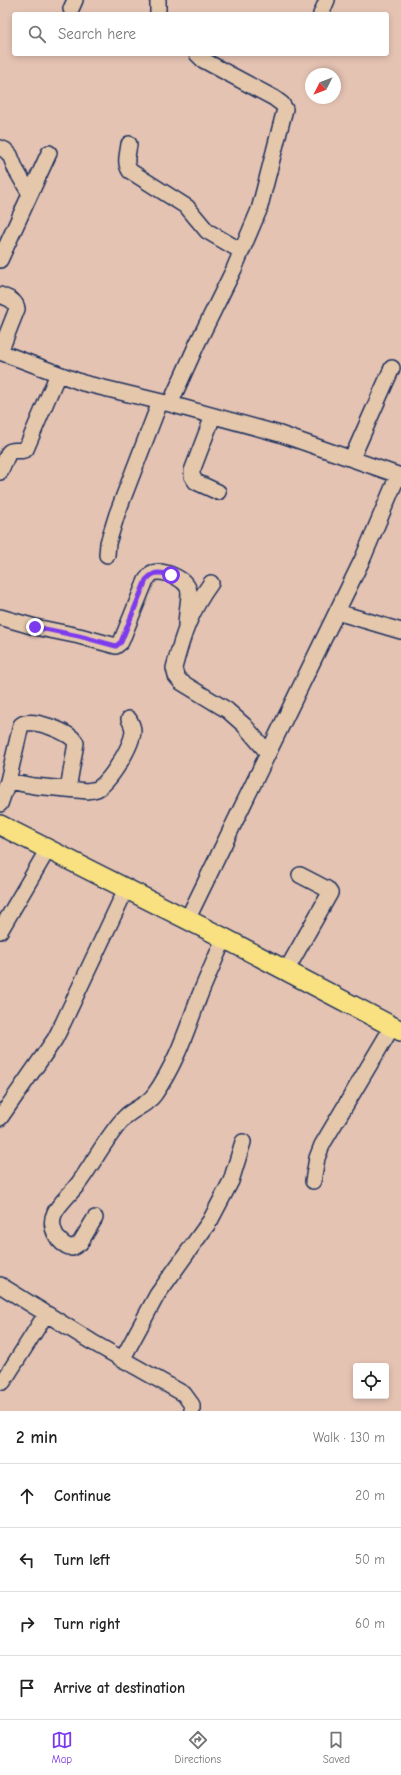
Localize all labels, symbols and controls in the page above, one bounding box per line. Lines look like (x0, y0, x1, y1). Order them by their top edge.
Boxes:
search box (12, 12, 389, 56)
icon: search (26, 23, 48, 45)
text: Search here (58, 25, 136, 43)
north arrow (305, 68, 341, 104)
route start (162, 566, 180, 584)
route end (26, 618, 44, 636)
map controls (353, 1363, 389, 1399)
button: locate (353, 1363, 389, 1399)
text: 2 min (16, 1428, 57, 1447)
text: Walk · 130 m (313, 1430, 385, 1445)
icon: ahead (16, 1485, 38, 1507)
text: Continue (54, 1487, 111, 1505)
text: 20 m (355, 1488, 385, 1503)
icon: left (16, 1549, 38, 1571)
text: Turn left (54, 1551, 110, 1569)
text: 50 m (355, 1552, 385, 1567)
icon: right (16, 1613, 38, 1635)
text: Turn right (54, 1615, 120, 1633)
text: 60 m (355, 1616, 385, 1631)
icon: arrive (16, 1677, 38, 1699)
text: Arrive at destination (54, 1679, 185, 1697)
tab: Map (51, 1729, 73, 1766)
tab: Directions (175, 1729, 221, 1766)
tab: Saved (323, 1729, 350, 1766)

